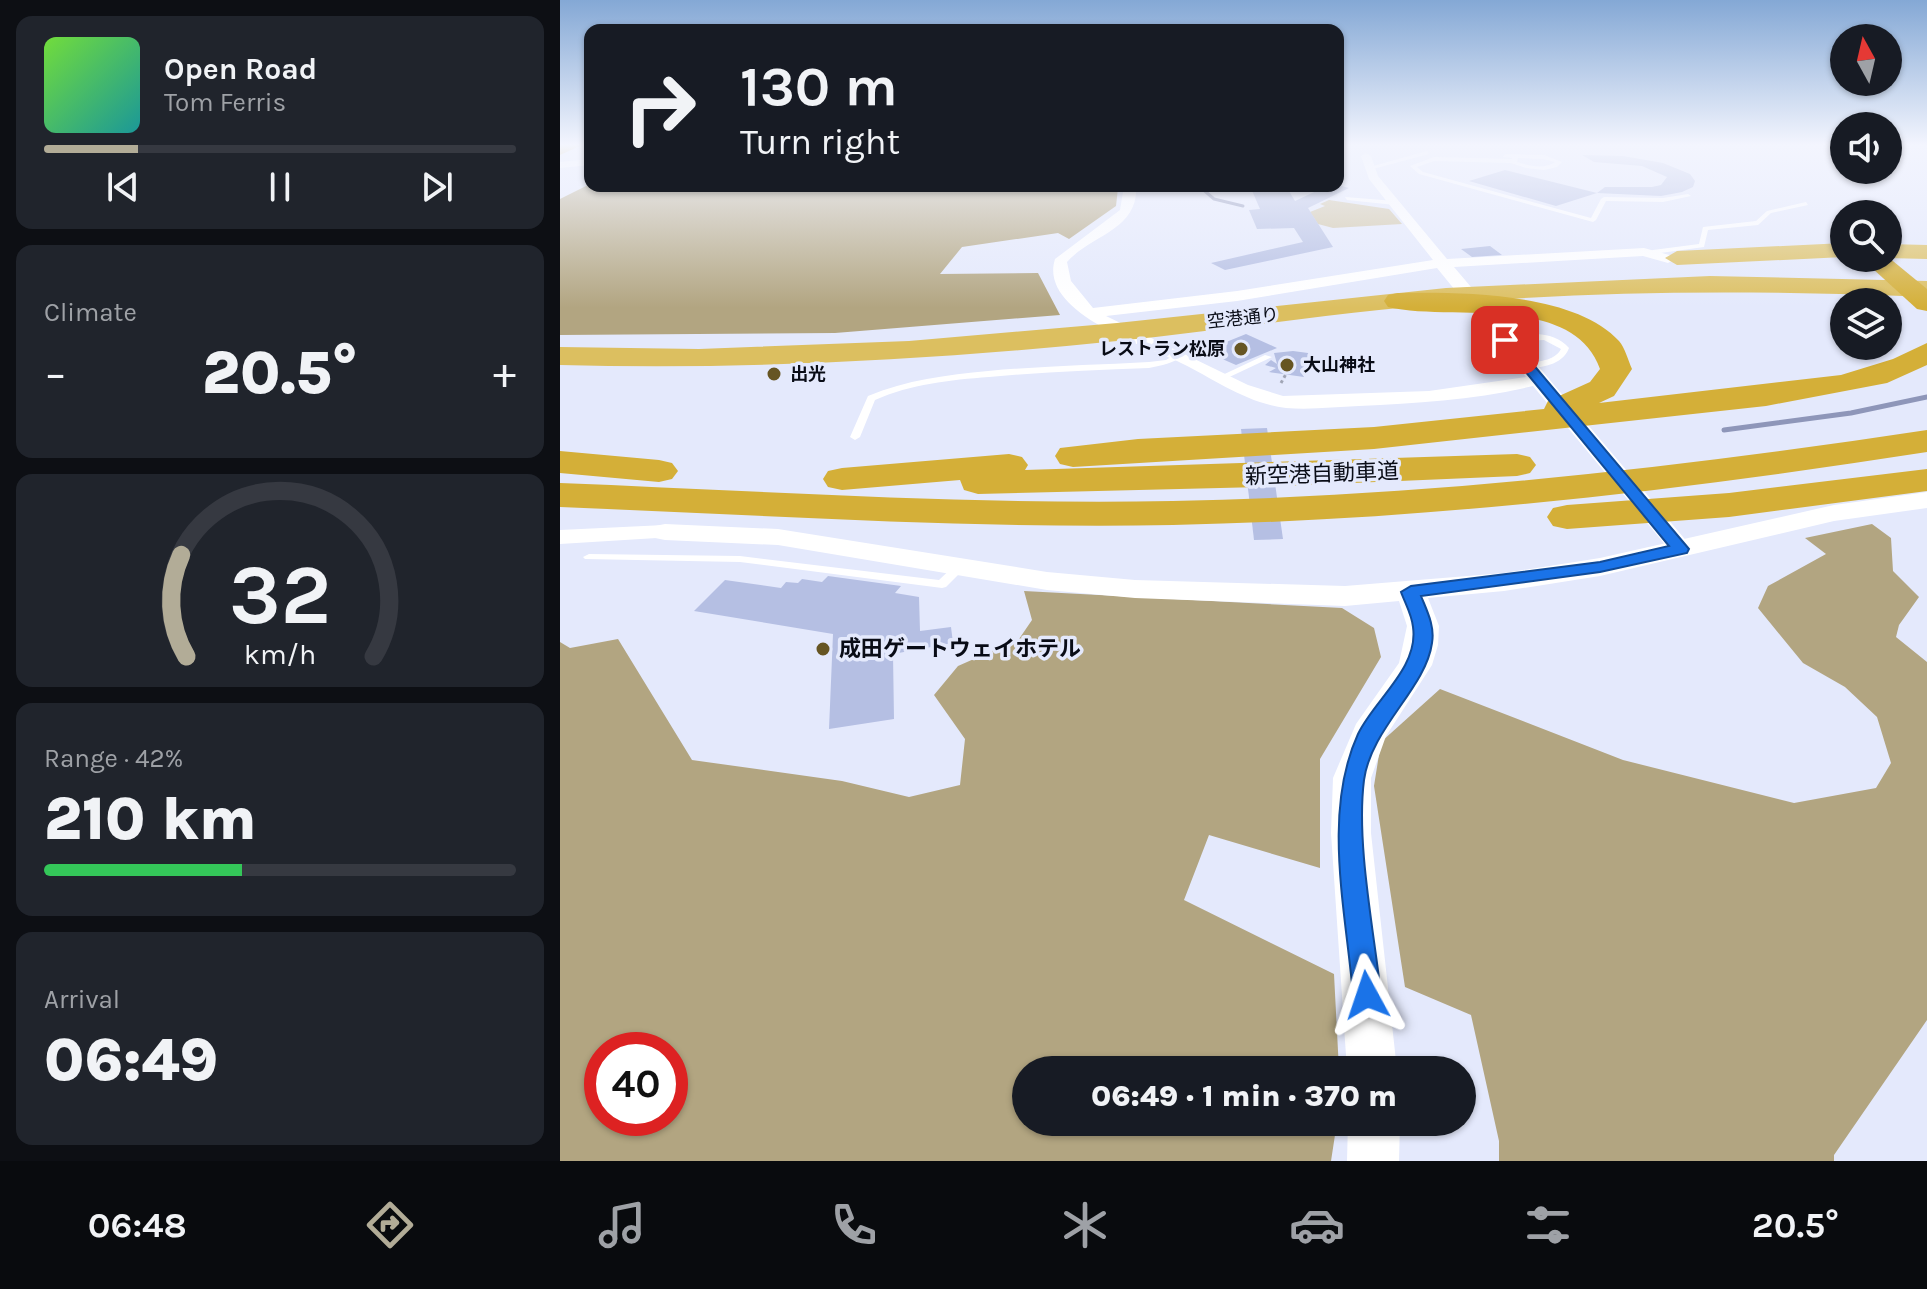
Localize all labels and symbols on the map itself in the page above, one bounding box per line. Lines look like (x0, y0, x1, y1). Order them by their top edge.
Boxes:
north arrow (1830, 24, 1902, 96)
street label: 空港通り (1206, 303, 1280, 333)
pin (1471, 306, 1539, 374)
place label: レストラン松原 (1099, 338, 1225, 360)
marker: レストラン松原 (1232, 340, 1250, 358)
place label: 大山神社 (1303, 354, 1375, 376)
marker: 大山神社 (1278, 356, 1296, 374)
place label: 出光 (790, 363, 826, 385)
marker: 出光 (765, 365, 783, 383)
street label: 新空港自動車道 (1245, 458, 1399, 490)
place label: 成田ゲートウェイホテル (839, 636, 1081, 662)
marker: 成田ゲートウェイホテル (814, 640, 832, 658)
position arrow (1325, 953, 1409, 1037)
speed limit sign: 40 (584, 1032, 688, 1136)

